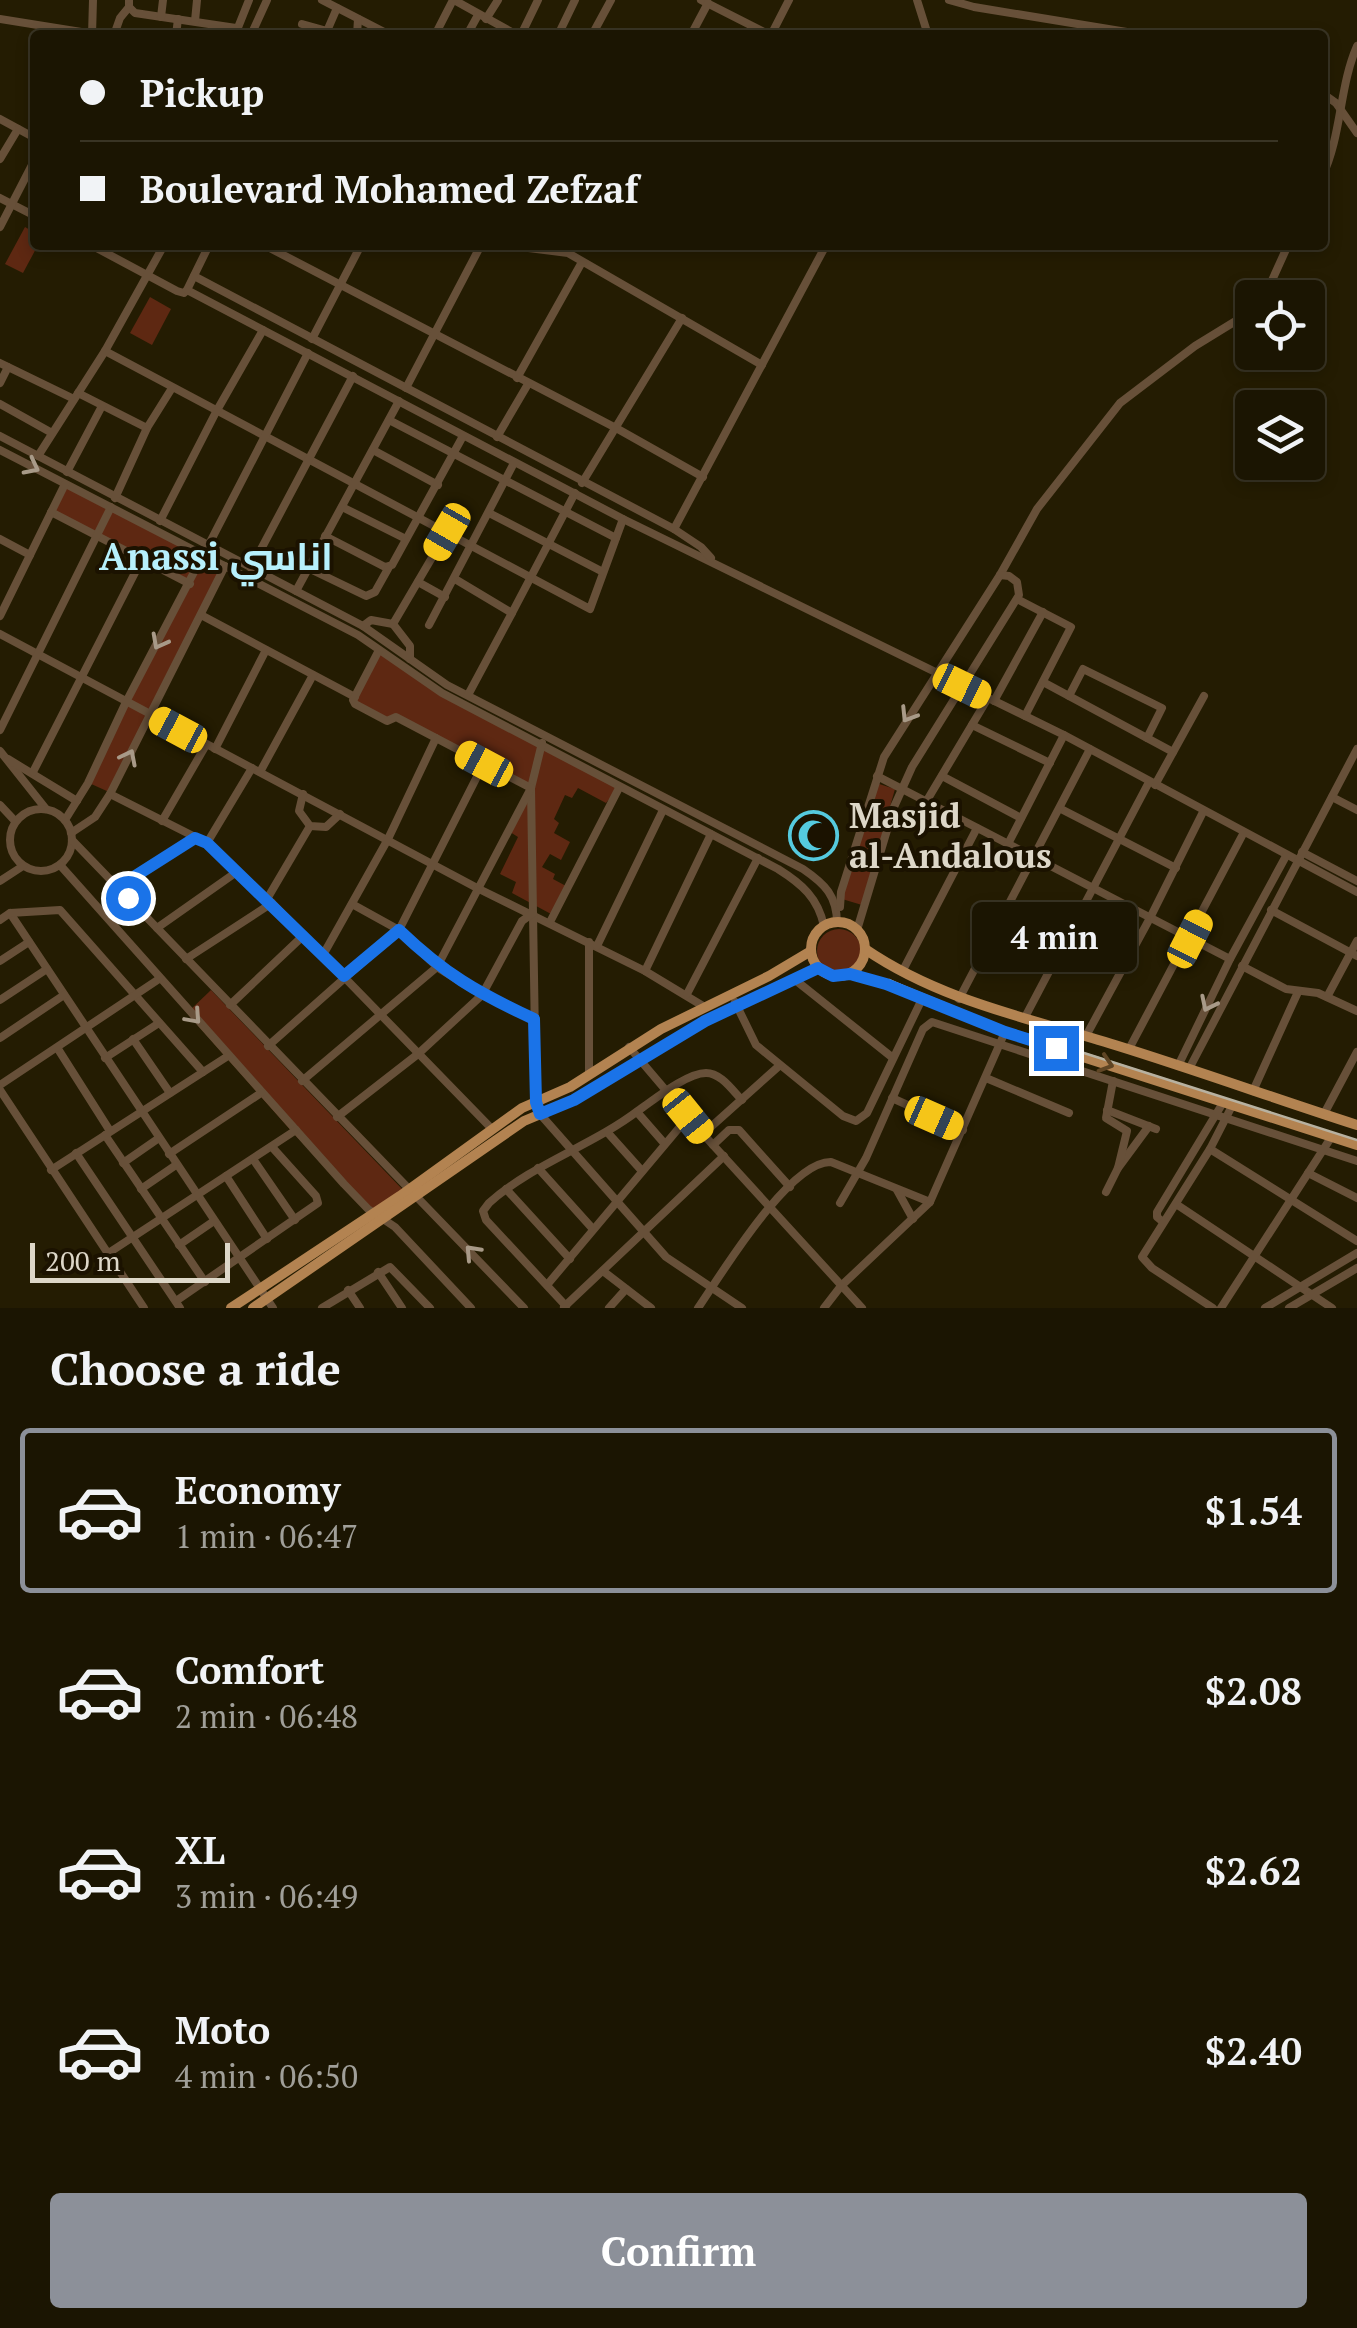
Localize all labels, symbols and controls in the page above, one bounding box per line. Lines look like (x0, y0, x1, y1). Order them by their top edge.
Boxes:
text: Pickup (140, 68, 264, 118)
text: Boulevard Mohamed Zefzaf (140, 164, 639, 214)
map controls (1235, 280, 1325, 480)
button: locate (1235, 280, 1325, 370)
button: layers (1235, 390, 1325, 480)
one-way arrow (22, 455, 40, 474)
car (419, 499, 475, 565)
district label: Anassi اناسي (99, 531, 333, 587)
one-way arrow (151, 631, 171, 649)
car (928, 659, 996, 713)
car (144, 703, 212, 757)
one-way arrow (902, 704, 921, 722)
car (450, 737, 518, 791)
one-way arrow (117, 750, 136, 768)
place label: Masjid al-Andalous (849, 792, 1052, 878)
mosque icon: Masjid al-Andalous (788, 810, 840, 862)
route start (106, 876, 151, 921)
callout: 4 min (974, 903, 1138, 973)
car (1163, 905, 1217, 973)
text: 4 min (1011, 916, 1098, 958)
one-way arrow (1201, 994, 1221, 1012)
one-way arrow (182, 1005, 200, 1024)
route end (1034, 1026, 1079, 1071)
one-way arrow (1097, 1053, 1114, 1073)
car (657, 1083, 719, 1149)
car (900, 1092, 968, 1144)
scale bar (30, 1238, 230, 1282)
text: 200 m (45, 1242, 121, 1279)
one-way arrow (466, 1245, 484, 1263)
text: Choose a ride (50, 1338, 341, 1398)
text: Economy (175, 1465, 341, 1515)
icon: car (55, 1466, 145, 1556)
text: $1.54 (1205, 1486, 1302, 1536)
text: 1 min · 06:47 (175, 1515, 358, 1557)
text: Comfort (175, 1645, 324, 1695)
icon: car (55, 1646, 145, 1736)
text: $2.08 (1205, 1666, 1302, 1716)
text: 2 min · 06:48 (175, 1695, 358, 1737)
text: XL (175, 1825, 225, 1875)
icon: car (55, 1826, 145, 1916)
text: $2.62 (1205, 1846, 1302, 1896)
text: 3 min · 06:49 (175, 1875, 358, 1917)
text: Moto (175, 2005, 270, 2055)
icon: car (55, 2006, 145, 2096)
text: $2.40 (1205, 2026, 1302, 2076)
text: 4 min · 06:50 (175, 2055, 358, 2097)
button: Confirm (50, 2193, 1307, 2308)

